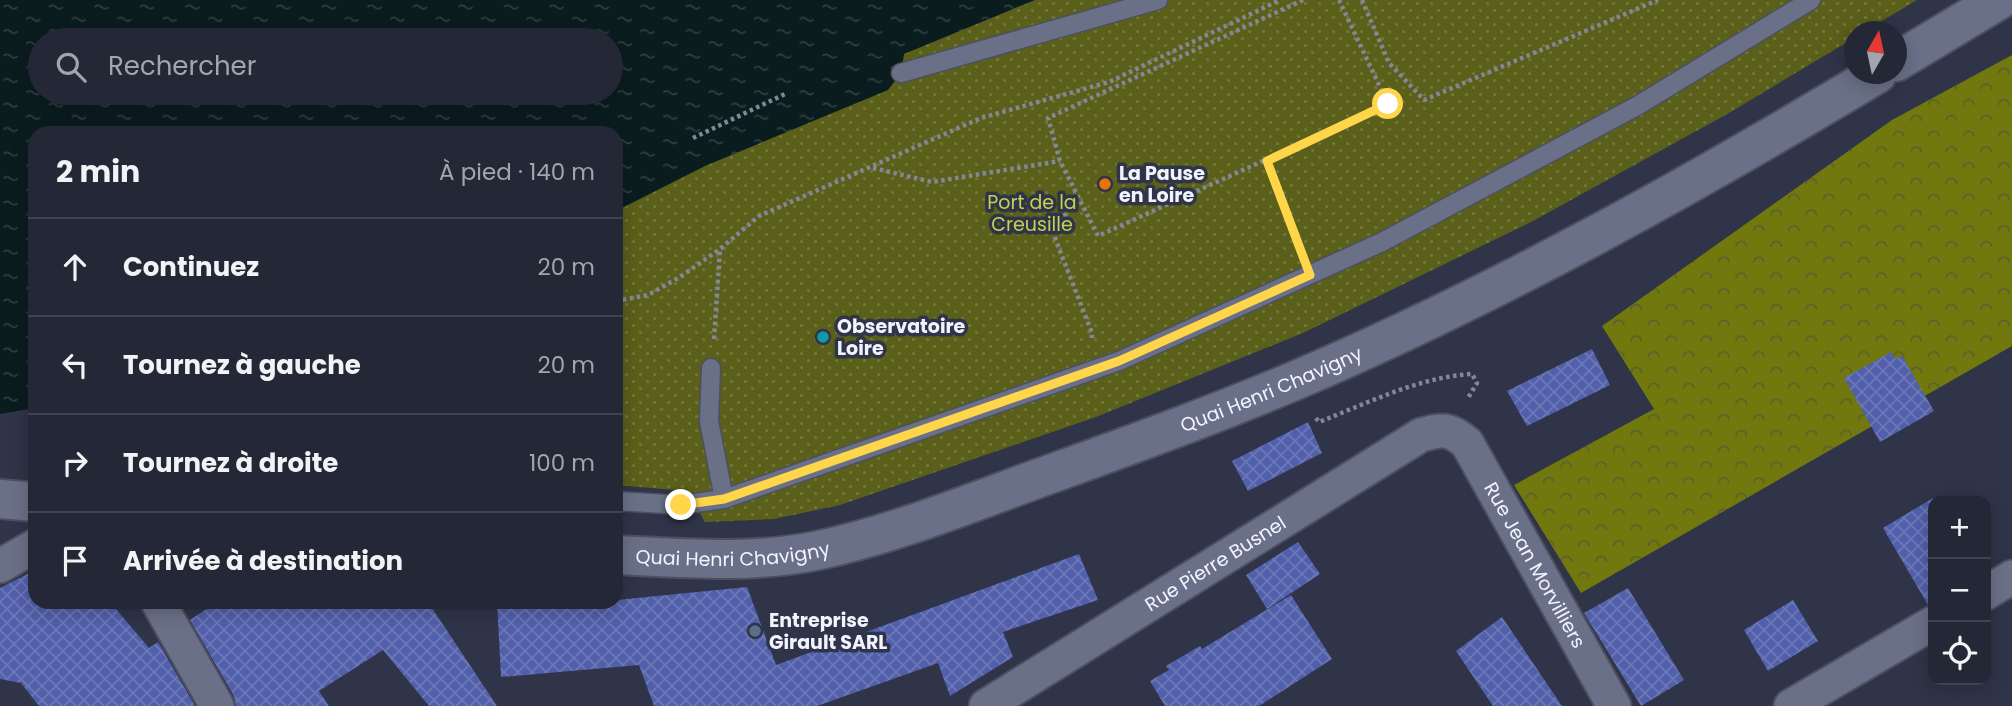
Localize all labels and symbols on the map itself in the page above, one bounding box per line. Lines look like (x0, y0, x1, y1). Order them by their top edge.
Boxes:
north arrow (1844, 21, 1907, 84)
route start (1372, 88, 1403, 119)
place label: La Pause en Loire (1119, 160, 1205, 209)
marker: La Pause en Loire (1097, 176, 1113, 192)
park label: Port de la Creusille (987, 189, 1077, 238)
place label: Observatoire Loire (837, 313, 966, 362)
marker: Observatoire Loire (815, 329, 831, 345)
street label: Quai Henri Chavigny (1176, 339, 1367, 439)
street label: Rue Jean Morvilliers (1478, 477, 1592, 653)
route end (665, 489, 696, 520)
street label: Rue Pierre Busnel (1139, 509, 1291, 617)
street label: Quai Henri Chavigny (635, 535, 833, 573)
place label: Entreprise Girault SARL (769, 607, 887, 656)
marker: Entreprise Girault SARL (747, 623, 763, 639)

